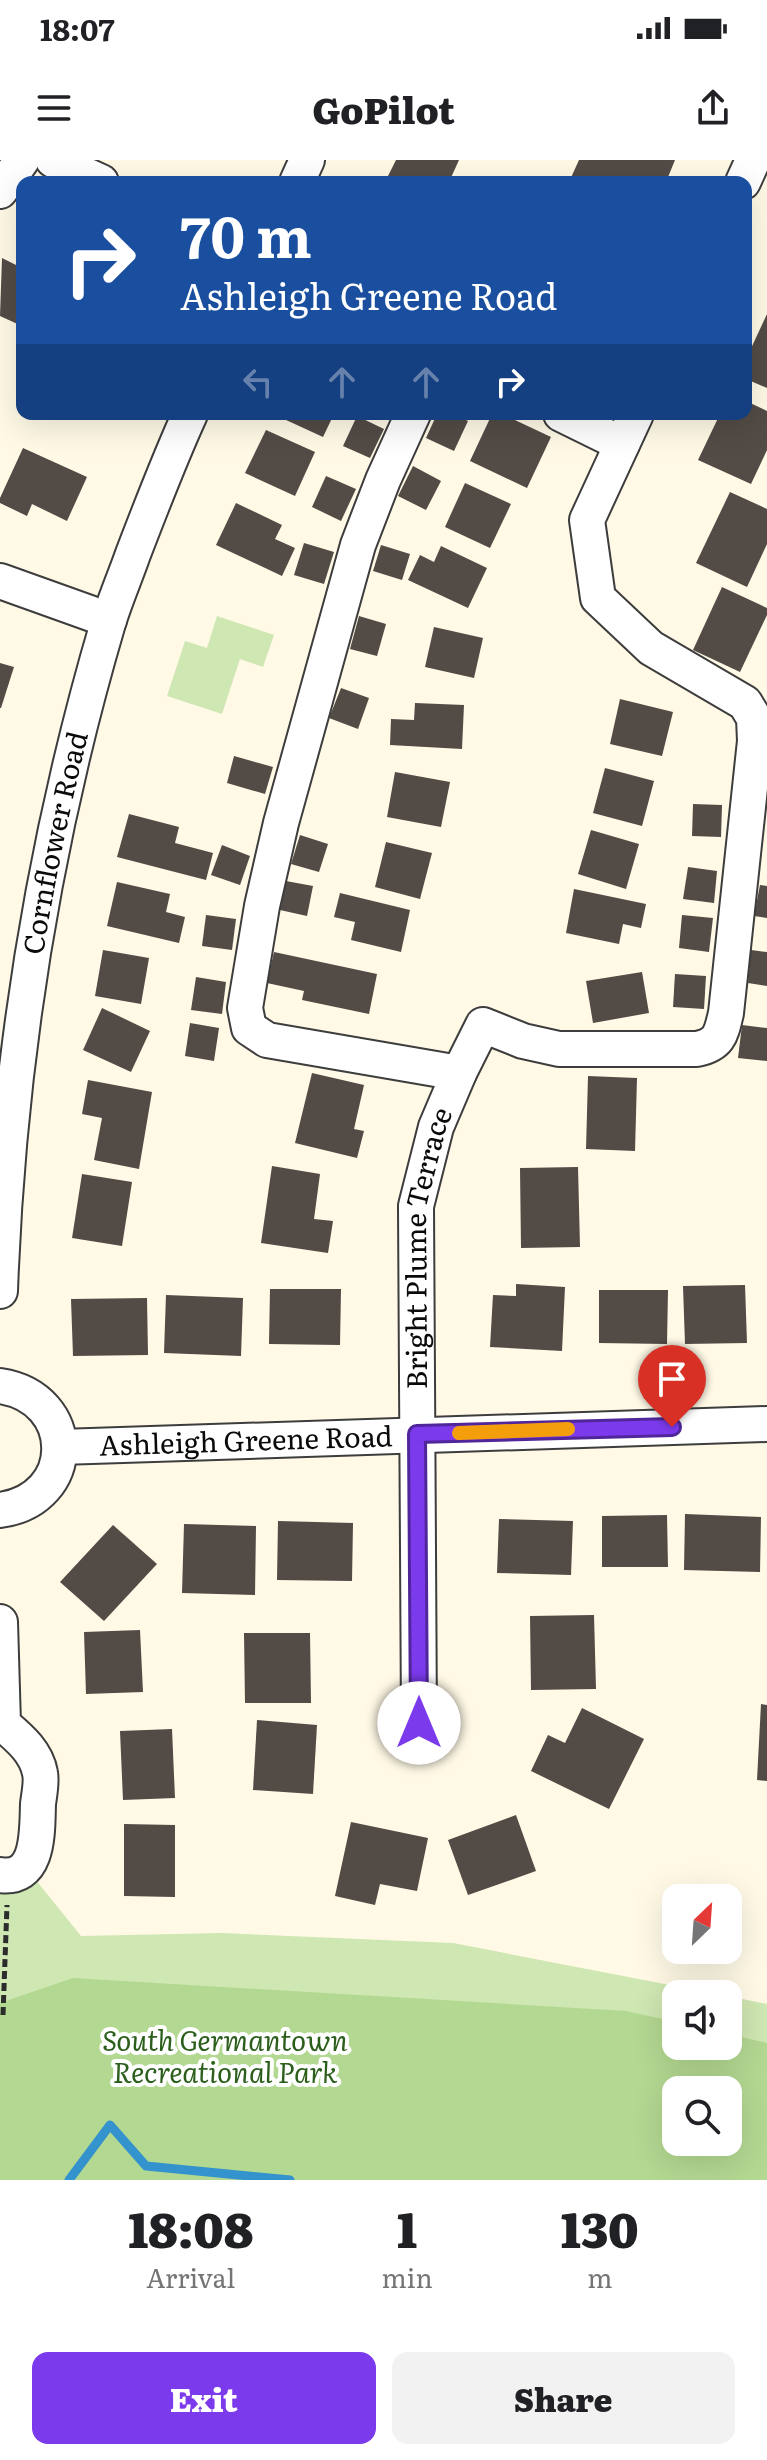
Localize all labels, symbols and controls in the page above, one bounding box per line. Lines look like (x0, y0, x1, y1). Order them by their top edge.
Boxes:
text: 18:07 (40, 6, 115, 50)
text: GoPilot (312, 82, 455, 135)
icon: menu (32, 86, 76, 130)
icon: share (691, 86, 735, 130)
text: 70 m (180, 192, 312, 275)
icon: right (48, 208, 152, 312)
text: Ashleigh Greene Road (180, 268, 557, 321)
icon: left (236, 360, 280, 404)
icon: ahead (320, 360, 364, 404)
icon: ahead (404, 360, 448, 404)
icon: right (488, 360, 532, 404)
street label: Cornflower Road (10, 727, 97, 957)
street label: Bright Plume Terrace (393, 1100, 461, 1389)
pin (638, 1345, 706, 1427)
icon: arrive (650, 1357, 694, 1401)
street label: Ashleigh Greene Road (98, 1413, 393, 1465)
position arrow (377, 1681, 461, 1765)
north arrow (662, 1884, 742, 1964)
map controls (662, 1884, 742, 2156)
button: sound (662, 1980, 742, 2060)
park label: South Germantown Recreational Park (102, 2018, 348, 2092)
button: search (662, 2076, 742, 2156)
text: 18:08 (128, 2192, 253, 2263)
text: 1 (397, 2192, 417, 2263)
text: 130 (561, 2192, 639, 2263)
text: Arrival (146, 2257, 235, 2296)
text: min (382, 2257, 433, 2296)
text: m (587, 2257, 612, 2296)
button: Exit (32, 2352, 376, 2444)
button: Share (392, 2352, 735, 2444)

